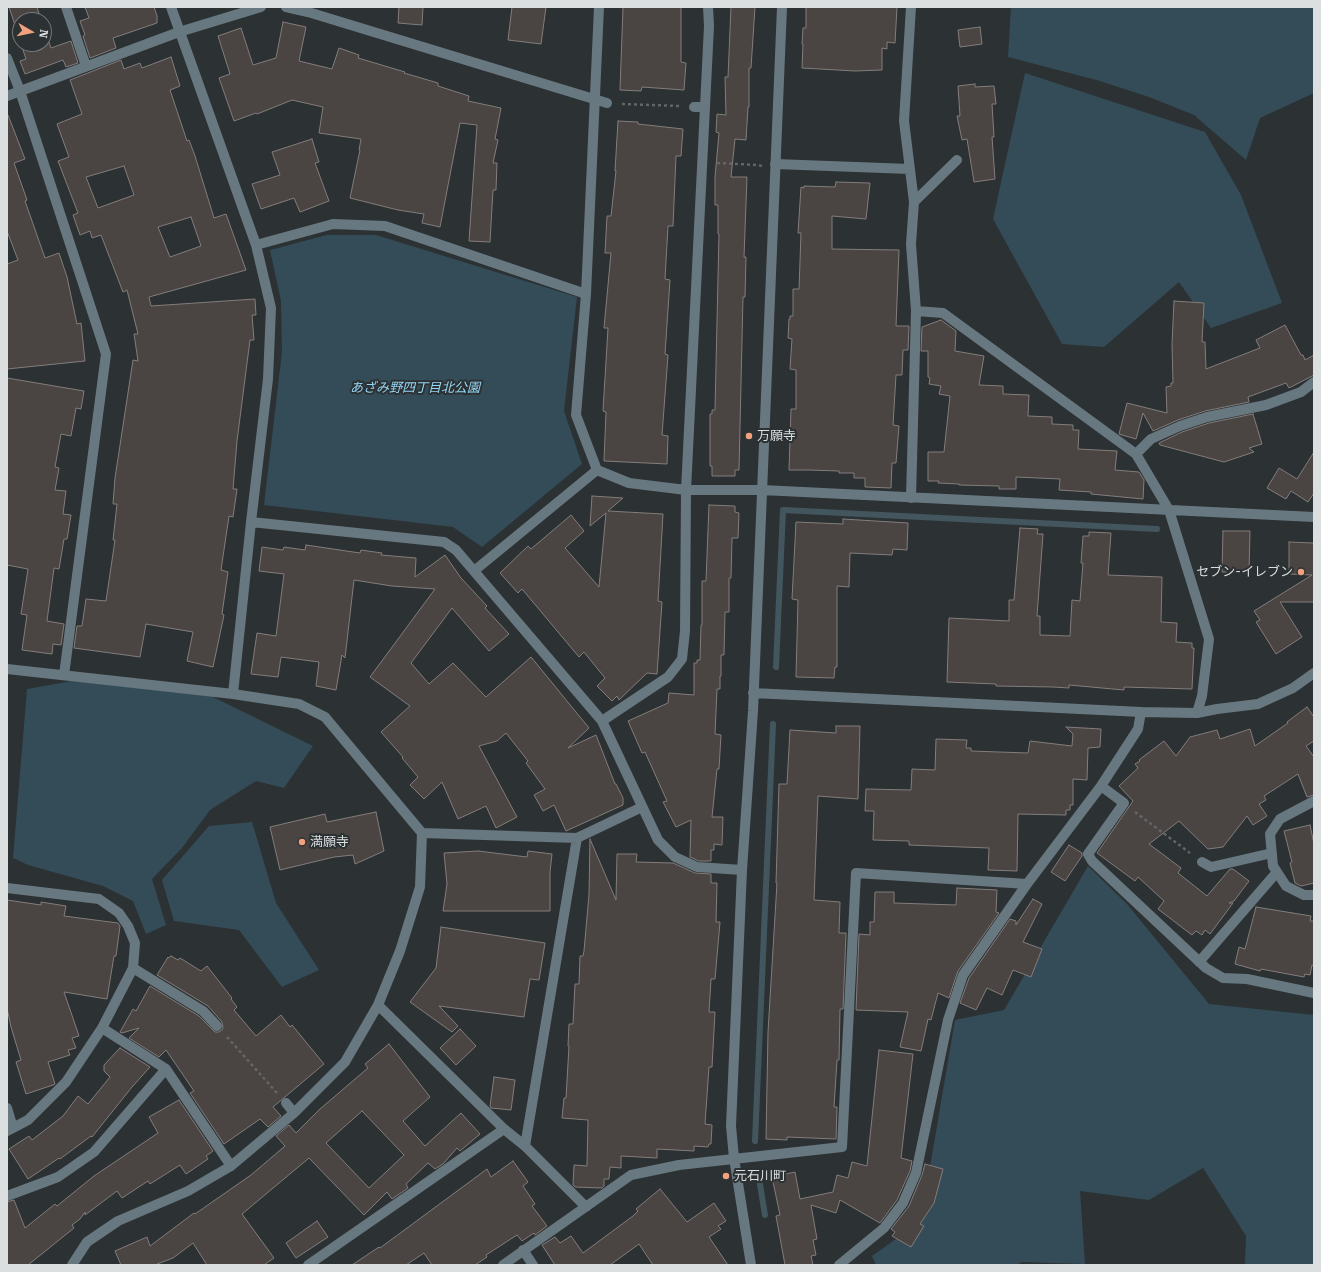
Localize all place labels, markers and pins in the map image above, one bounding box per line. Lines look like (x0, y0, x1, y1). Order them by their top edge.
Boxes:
place label: 万願寺 (757, 428, 796, 444)
marker: 万願寺 (744, 431, 754, 441)
place label: セブン-イレブン (1196, 564, 1293, 580)
marker: セブン-イレブン (1296, 567, 1306, 577)
place label: 満願寺 (310, 834, 349, 850)
marker: 満願寺 (297, 837, 307, 847)
place label: 元石川町 (734, 1168, 786, 1184)
marker: 元石川町 (721, 1171, 731, 1181)

